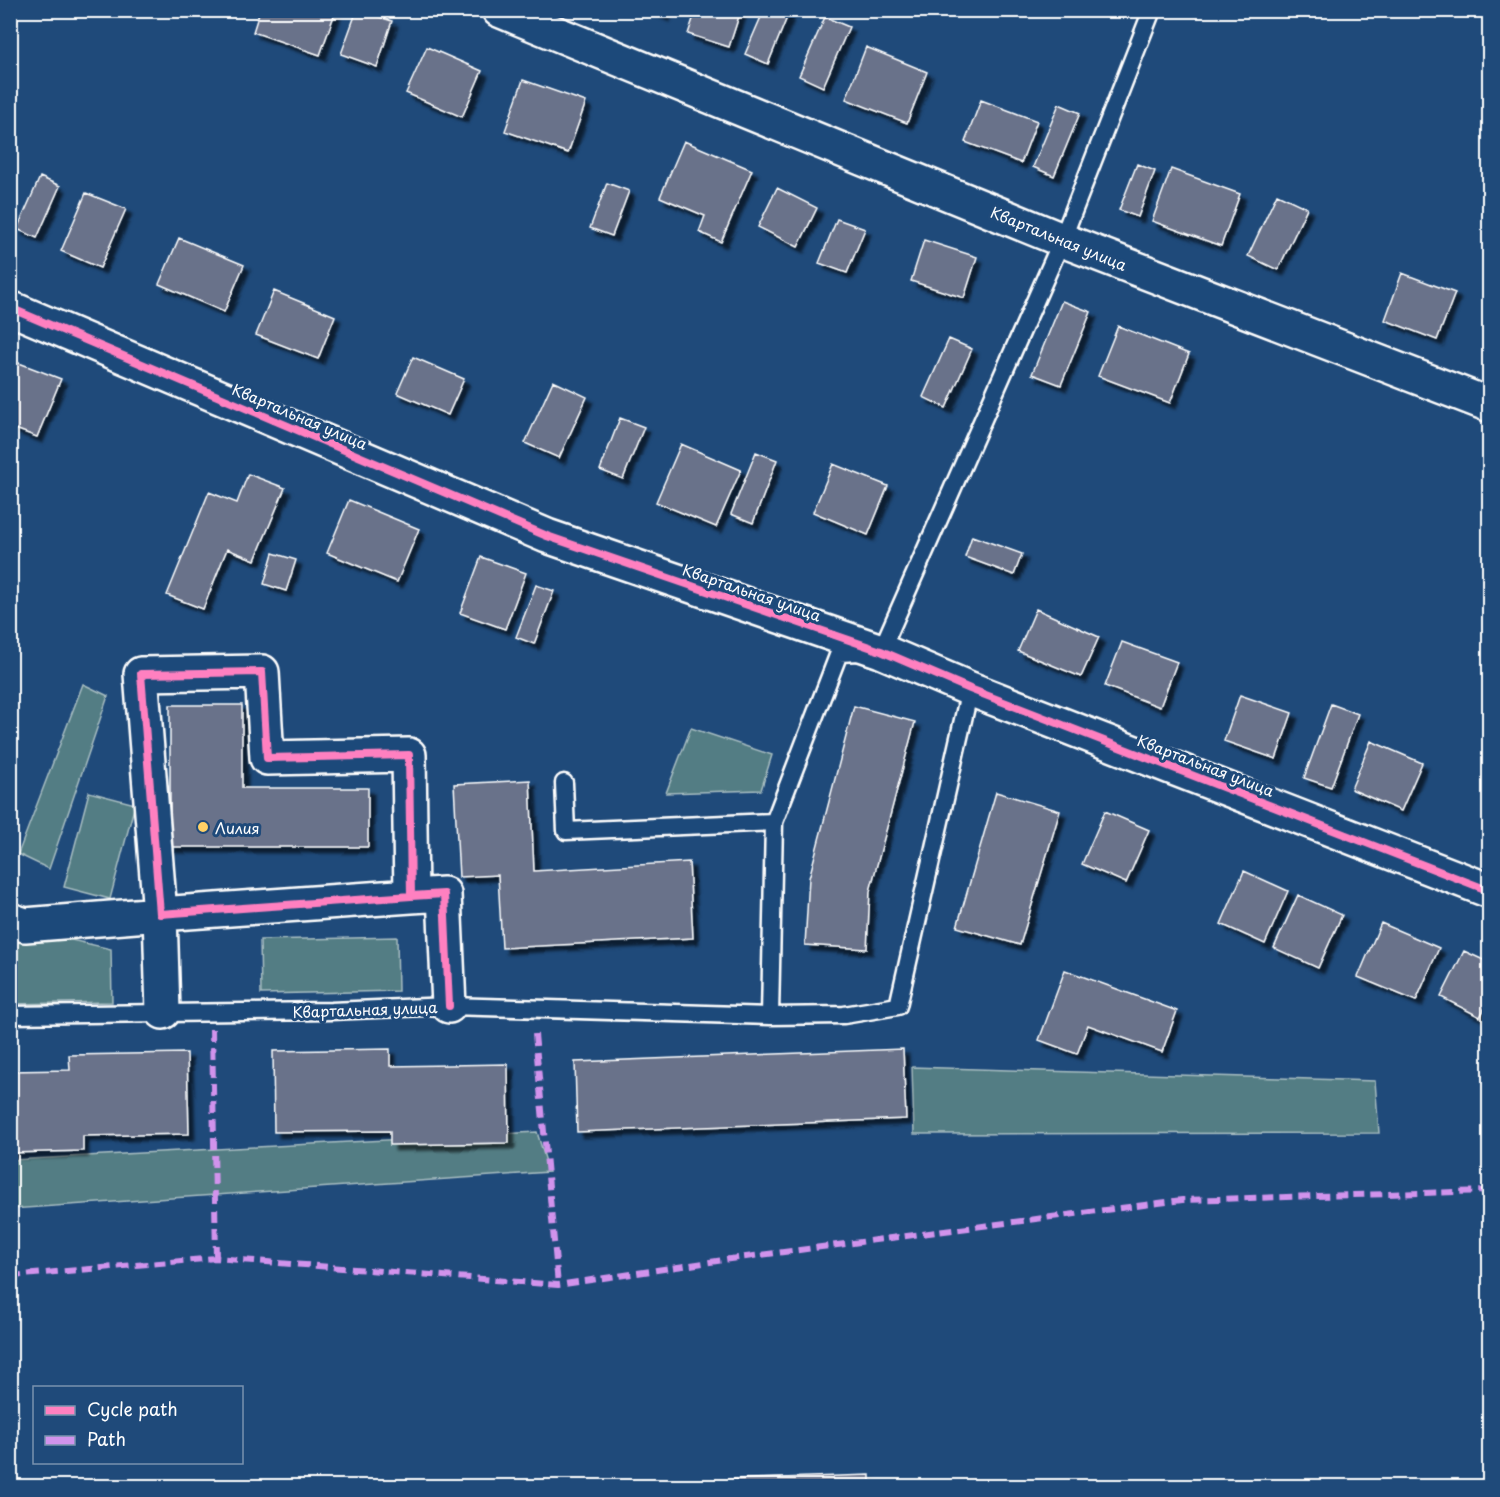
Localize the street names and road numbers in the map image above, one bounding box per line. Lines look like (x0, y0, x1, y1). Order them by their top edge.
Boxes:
street label: Квартальная улица (987, 200, 1131, 276)
street label: Квартальная улица (229, 377, 372, 455)
street label: Квартальная улица (680, 558, 825, 627)
street label: Квартальная улица (1134, 728, 1278, 802)
street label: Квартальная улица (292, 995, 438, 1023)

